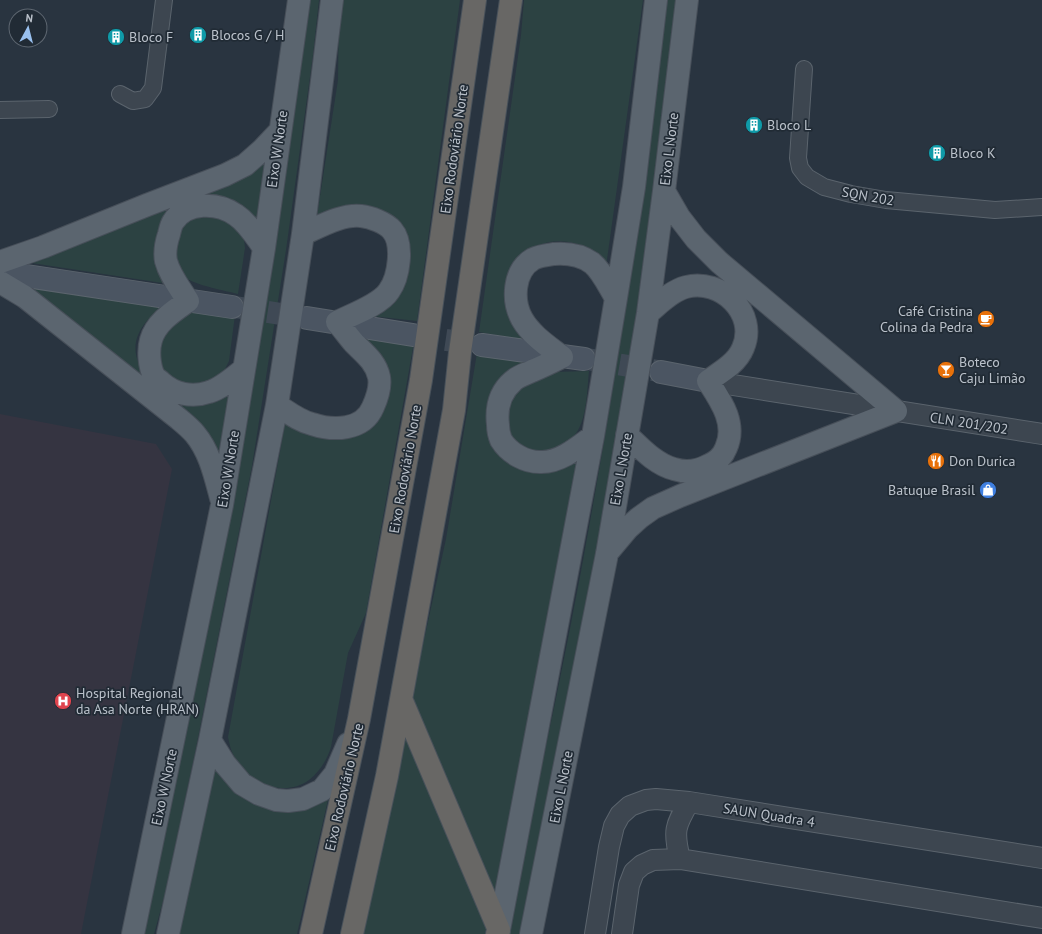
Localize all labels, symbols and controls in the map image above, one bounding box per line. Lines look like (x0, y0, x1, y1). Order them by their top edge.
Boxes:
north arrow (8, 8, 48, 48)
text: N (25, 11, 34, 25)
building icon: Blocos G / H (188, 25, 208, 45)
place label: Blocos G / H (211, 26, 284, 44)
building icon: Bloco F (106, 27, 126, 47)
place label: Bloco F (129, 28, 173, 46)
street label: Eixo Rodoviário Norte (436, 83, 472, 215)
street label: Eixo W Norte (263, 109, 291, 189)
street label: Eixo L Norte (656, 111, 682, 187)
building icon: Bloco L (744, 115, 764, 135)
place label: Bloco L (767, 116, 811, 134)
building icon: Bloco K (927, 143, 947, 163)
place label: Bloco K (950, 144, 996, 162)
street label: SQN 202 (840, 183, 896, 209)
place label: Café Cristina Colina da Pedra (880, 302, 973, 336)
cafe icon: Café Cristina Colina da Pedra (976, 309, 996, 329)
place label: Boteco Caju Limão (959, 353, 1026, 387)
bar icon: Boteco Caju Limão (936, 360, 956, 380)
street label: Eixo Rodoviário Norte (385, 403, 425, 535)
street label: CLN 201/202 (929, 408, 1009, 438)
street label: Eixo W Norte (213, 429, 243, 509)
street label: Eixo L Norte (606, 431, 636, 507)
restaurant icon: Don Durica (926, 451, 946, 471)
place label: Don Durica (949, 452, 1016, 470)
shop icon: Batuque Brasil (978, 480, 998, 500)
place label: Batuque Brasil (888, 481, 975, 499)
place label: Hospital Regional da Asa Norte (HRAN) (76, 684, 199, 718)
hospital icon: Hospital Regional da Asa Norte (HRAN) (53, 691, 73, 711)
street label: Eixo Rodoviário Norte (321, 721, 367, 853)
street label: Eixo W Norte (147, 747, 181, 827)
street label: Eixo L Norte (545, 749, 577, 825)
street label: SAUN Quadra 4 (722, 799, 816, 831)

